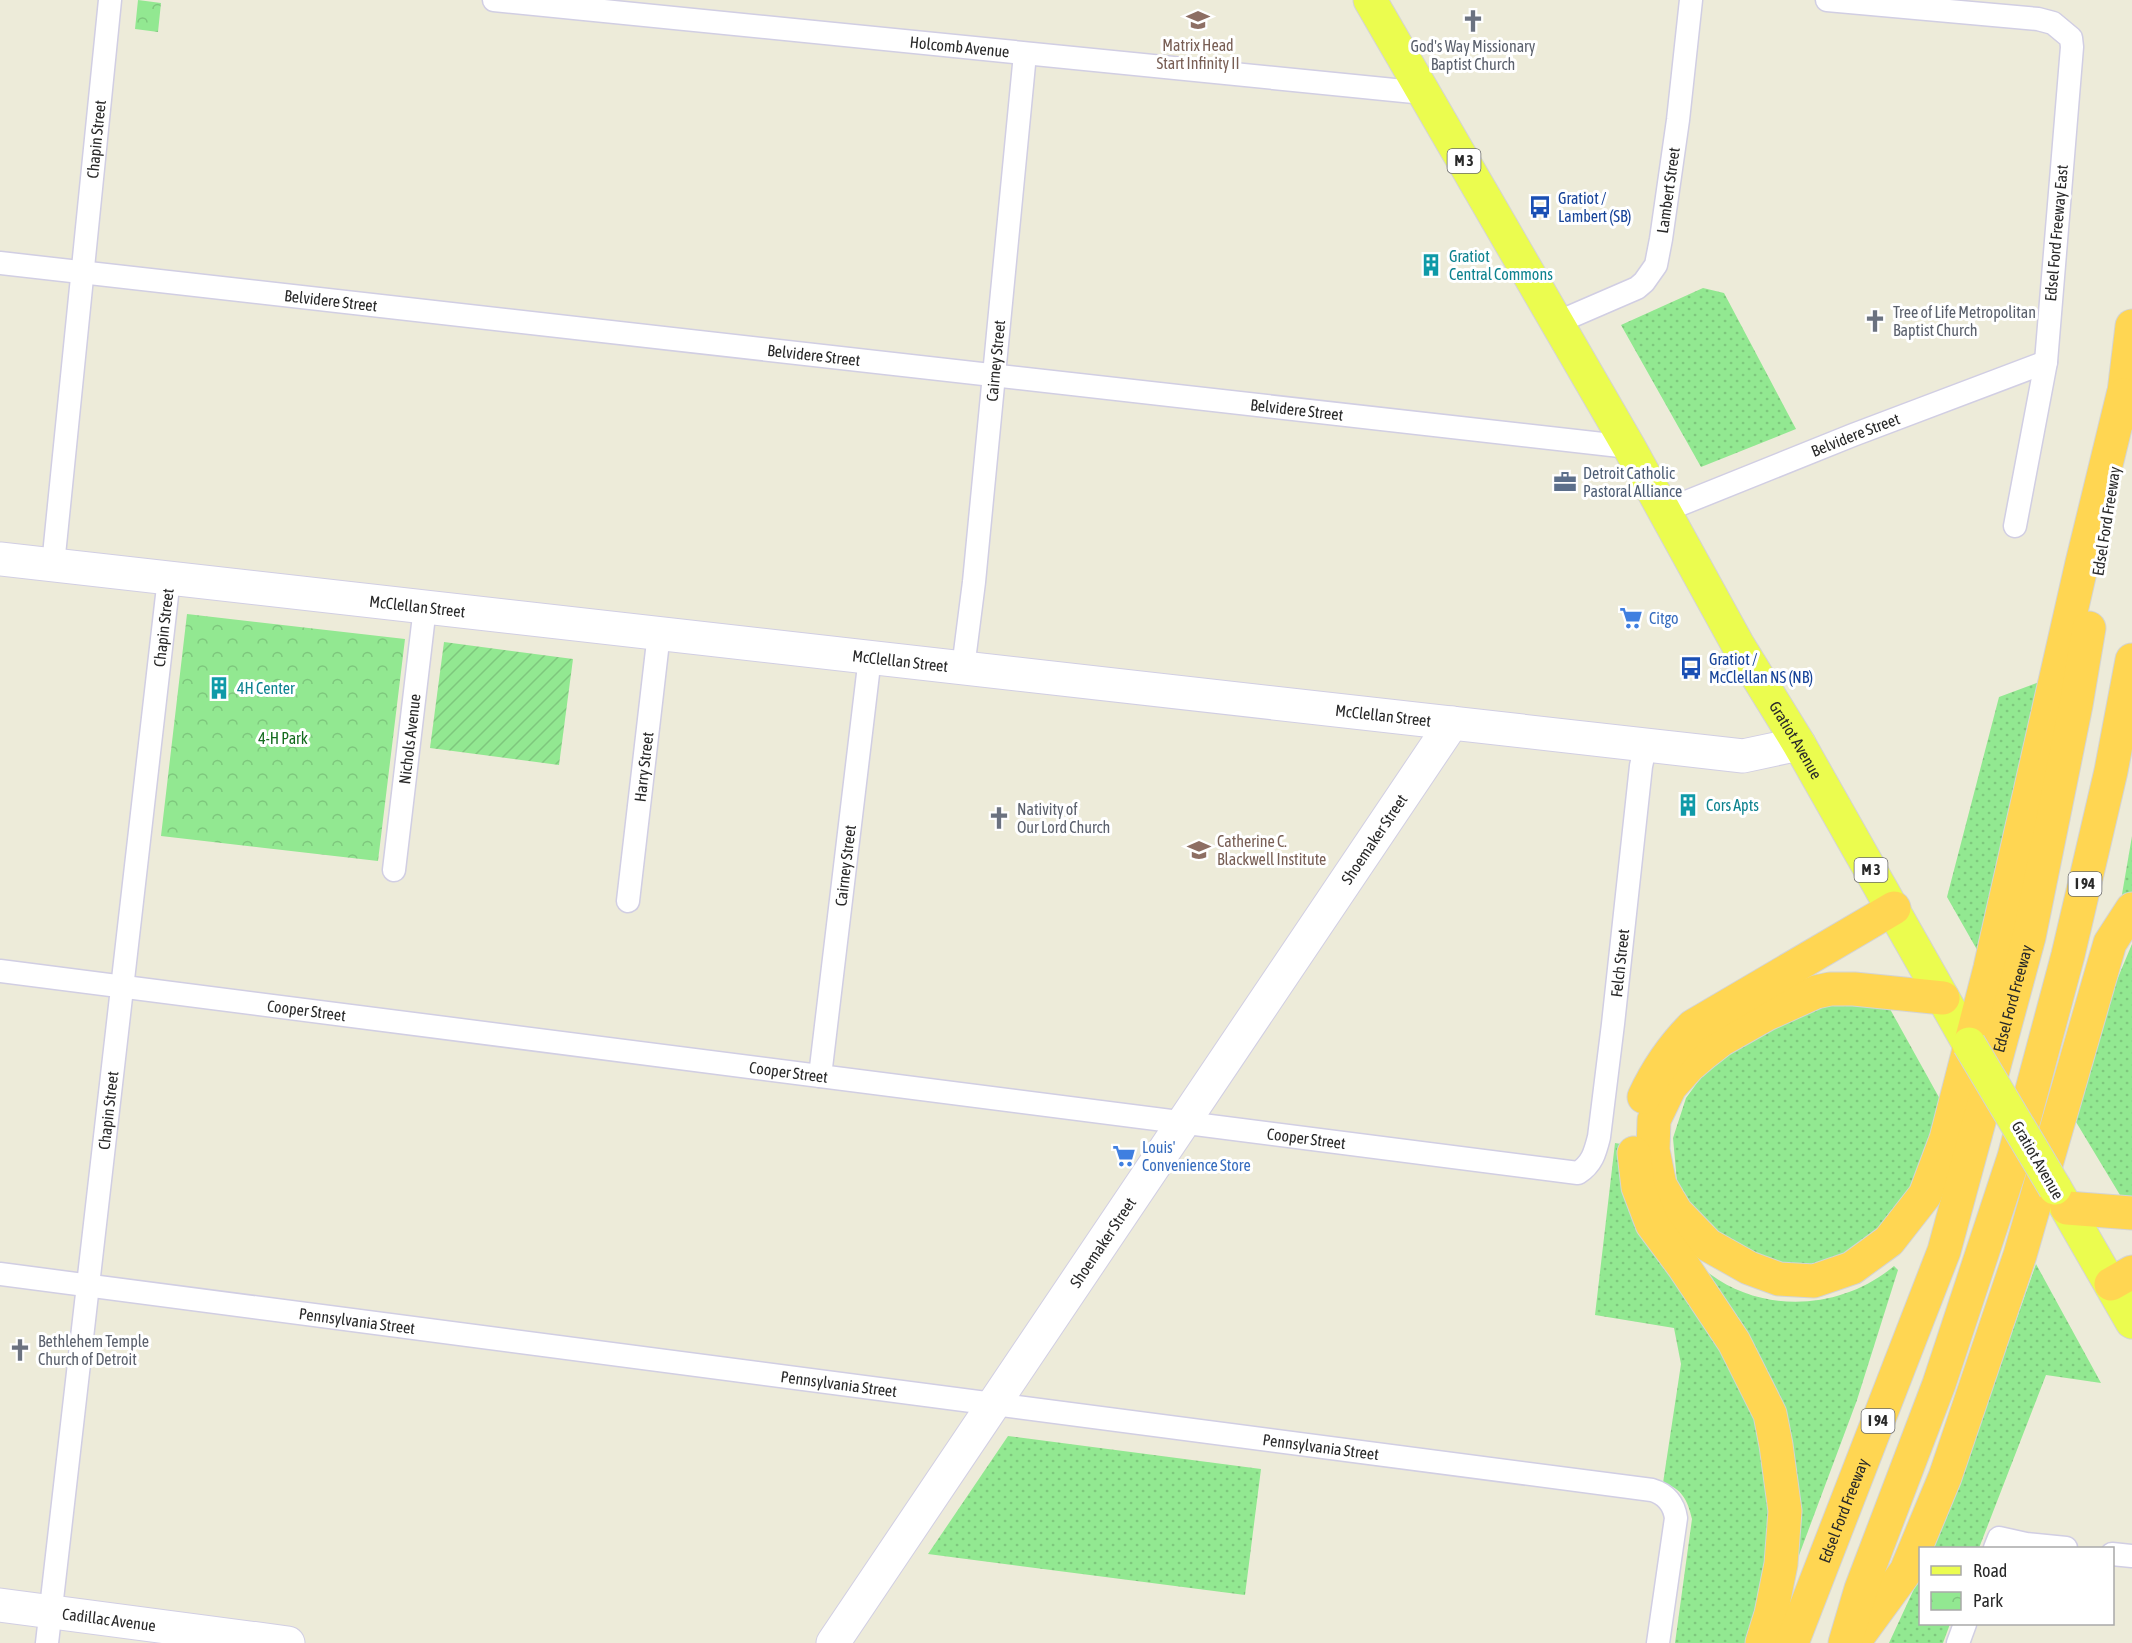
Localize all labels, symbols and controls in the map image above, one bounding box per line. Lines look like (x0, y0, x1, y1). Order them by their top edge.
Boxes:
school or university icon: Matrix Head Start Infinity II (1185, 7, 1211, 33)
church icon: God's Way Missionary Baptist Church (1460, 8, 1486, 34)
street label: Holcomb Avenue (909, 33, 1010, 60)
place label: Matrix Head Start Infinity II (1156, 36, 1240, 73)
place label: God's Way Missionary Baptist Church (1411, 37, 1536, 74)
street label: Chapin Street (83, 99, 109, 179)
street label: Lambert Street (1653, 146, 1683, 234)
road number: M 3 (1448, 149, 1480, 173)
street label: Edsel Ford Freeway East (2041, 164, 2072, 302)
place label: Gratiot / Lambert (SB) (1558, 189, 1632, 226)
bus stop icon: Gratiot / Lambert (SB) (1527, 194, 1553, 220)
place label: Gratiot Central Commons (1449, 247, 1553, 283)
building icon: Gratiot Central Commons (1418, 252, 1444, 278)
street label: Belvidere Street (283, 286, 379, 315)
place label: Tree of Life Metropolitan Baptist Church (1893, 303, 2036, 340)
church icon: Tree of Life Metropolitan Baptist Church (1862, 308, 1888, 334)
street label: Cairney Street (982, 319, 1008, 402)
street label: Belvidere Street (766, 341, 862, 369)
street label: Belvidere Street (1249, 395, 1345, 424)
street label: Belvidere Street (1808, 409, 1902, 460)
place label: Detroit Catholic Pastoral Alliance (1583, 464, 1682, 500)
street label: Edsel Ford Freeway (2088, 465, 2125, 577)
office icon: Detroit Catholic Pastoral Alliance (1552, 469, 1578, 495)
street label: Chapin Street (150, 587, 177, 668)
street label: McClellan Street (368, 592, 467, 621)
supermarket icon: Citgo (1618, 605, 1644, 631)
place label: Citgo (1649, 609, 1679, 628)
street label: McClellan Street (851, 646, 950, 675)
place label: Gratiot / McClellan NS (NB) (1709, 650, 1813, 687)
bus stop icon: Gratiot / McClellan NS (NB) (1678, 655, 1704, 681)
building icon: 4H Center (206, 675, 232, 701)
place label: 4H Center (237, 679, 295, 697)
street label: Nichols Avenue (395, 693, 424, 785)
street label: Gratiot Avenue (1766, 698, 1826, 782)
street label: McClellan Street (1334, 701, 1432, 730)
park label: 4-H Park (258, 729, 308, 747)
street label: Harry Street (631, 731, 657, 803)
street label: Shoemaker Street (1337, 790, 1411, 887)
building icon: Cors Apts (1675, 792, 1701, 818)
place label: Cors Apts (1706, 796, 1759, 815)
place label: Nativity of Our Lord Church (1017, 800, 1110, 836)
church icon: Nativity of Our Lord Church (986, 805, 1012, 831)
street label: Cairney Street (831, 823, 859, 907)
place label: Catherine C. Blackwell Institute (1217, 832, 1326, 868)
school or university icon: Catherine C. Blackwell Institute (1186, 837, 1212, 863)
road number: M 3 (1854, 858, 1888, 882)
road number: I 94 (2068, 872, 2102, 896)
street label: Felch Street (1607, 928, 1632, 998)
street label: Edsel Ford Freeway (1989, 942, 2037, 1054)
street label: Cooper Street (266, 996, 347, 1024)
street label: Cooper Street (748, 1058, 829, 1086)
street label: Chapin Street (95, 1070, 121, 1151)
street label: Gratiot Avenue (2008, 1118, 2068, 1202)
street label: Cooper Street (1266, 1124, 1347, 1152)
place label: Louis' Convenience Store (1142, 1138, 1251, 1174)
supermarket icon: Louis' Convenience Store (1111, 1143, 1137, 1169)
street label: Shoemaker Street (1066, 1194, 1139, 1291)
street label: Pennsylvania Street (298, 1304, 417, 1337)
place label: Bethlehem Temple Church of Detroit (38, 1332, 149, 1368)
church icon: Bethlehem Temple Church of Detroit (7, 1337, 33, 1363)
street label: Pennsylvania Street (780, 1367, 898, 1400)
road number: I 94 (1862, 1409, 1894, 1433)
street label: Pennsylvania Street (1262, 1430, 1380, 1463)
street label: Edsel Ford Freeway (1815, 1455, 1873, 1565)
legend (1919, 1547, 2114, 1625)
text: Road (1973, 1560, 2007, 1581)
text: Park (1973, 1590, 2003, 1611)
street label: Cadillac Avenue (61, 1604, 157, 1634)

